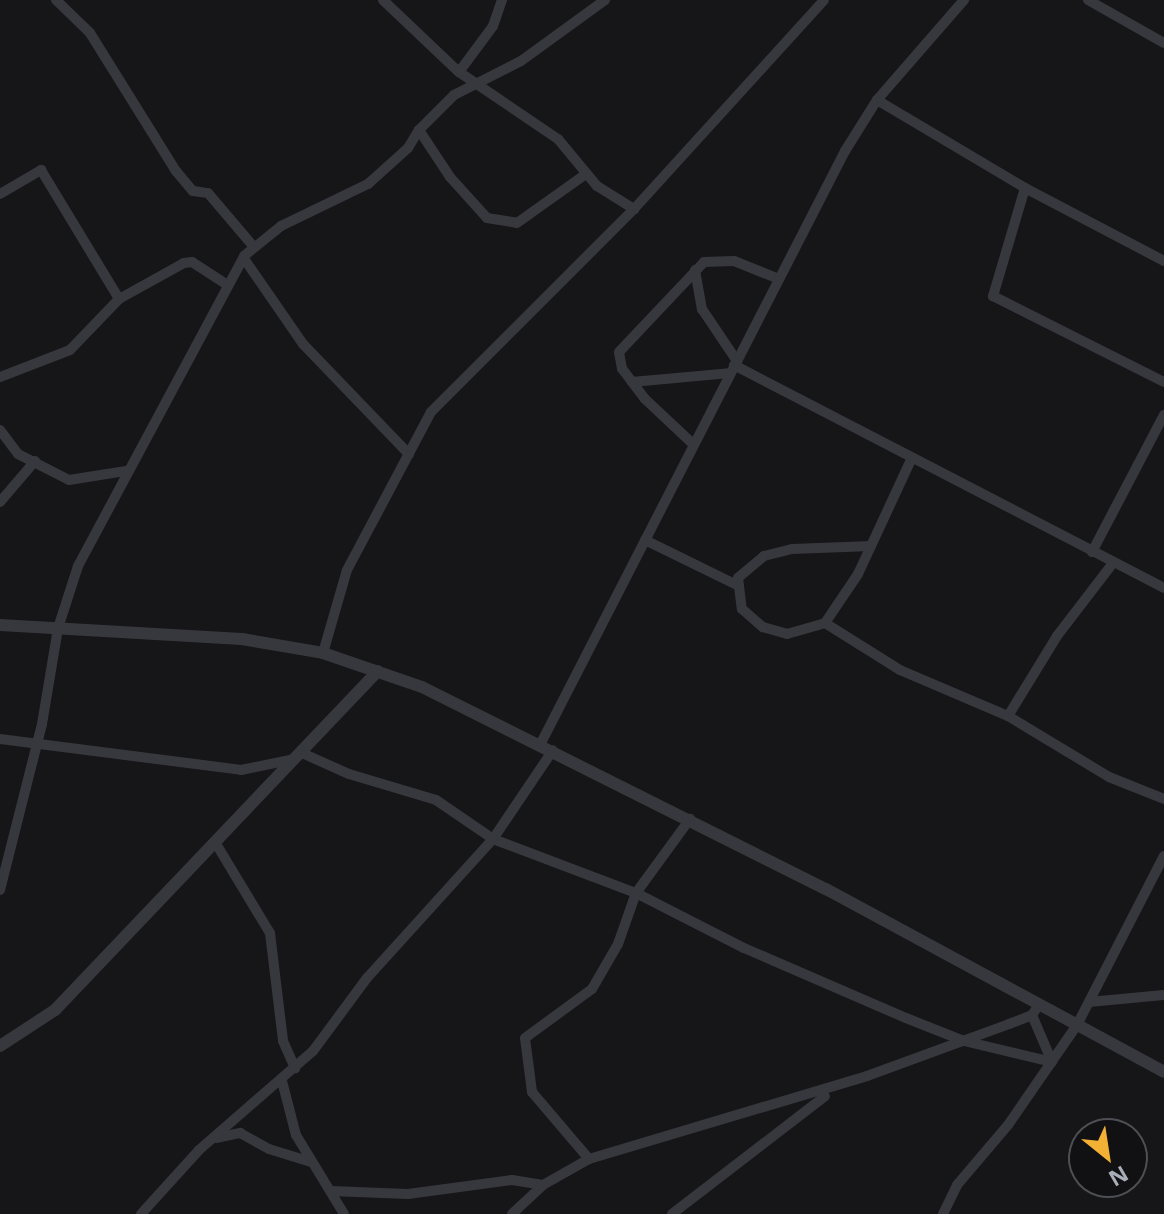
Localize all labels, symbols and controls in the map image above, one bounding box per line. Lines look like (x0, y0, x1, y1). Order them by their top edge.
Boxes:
north arrow (1068, 1118, 1148, 1198)
text: N (1104, 1160, 1134, 1195)

